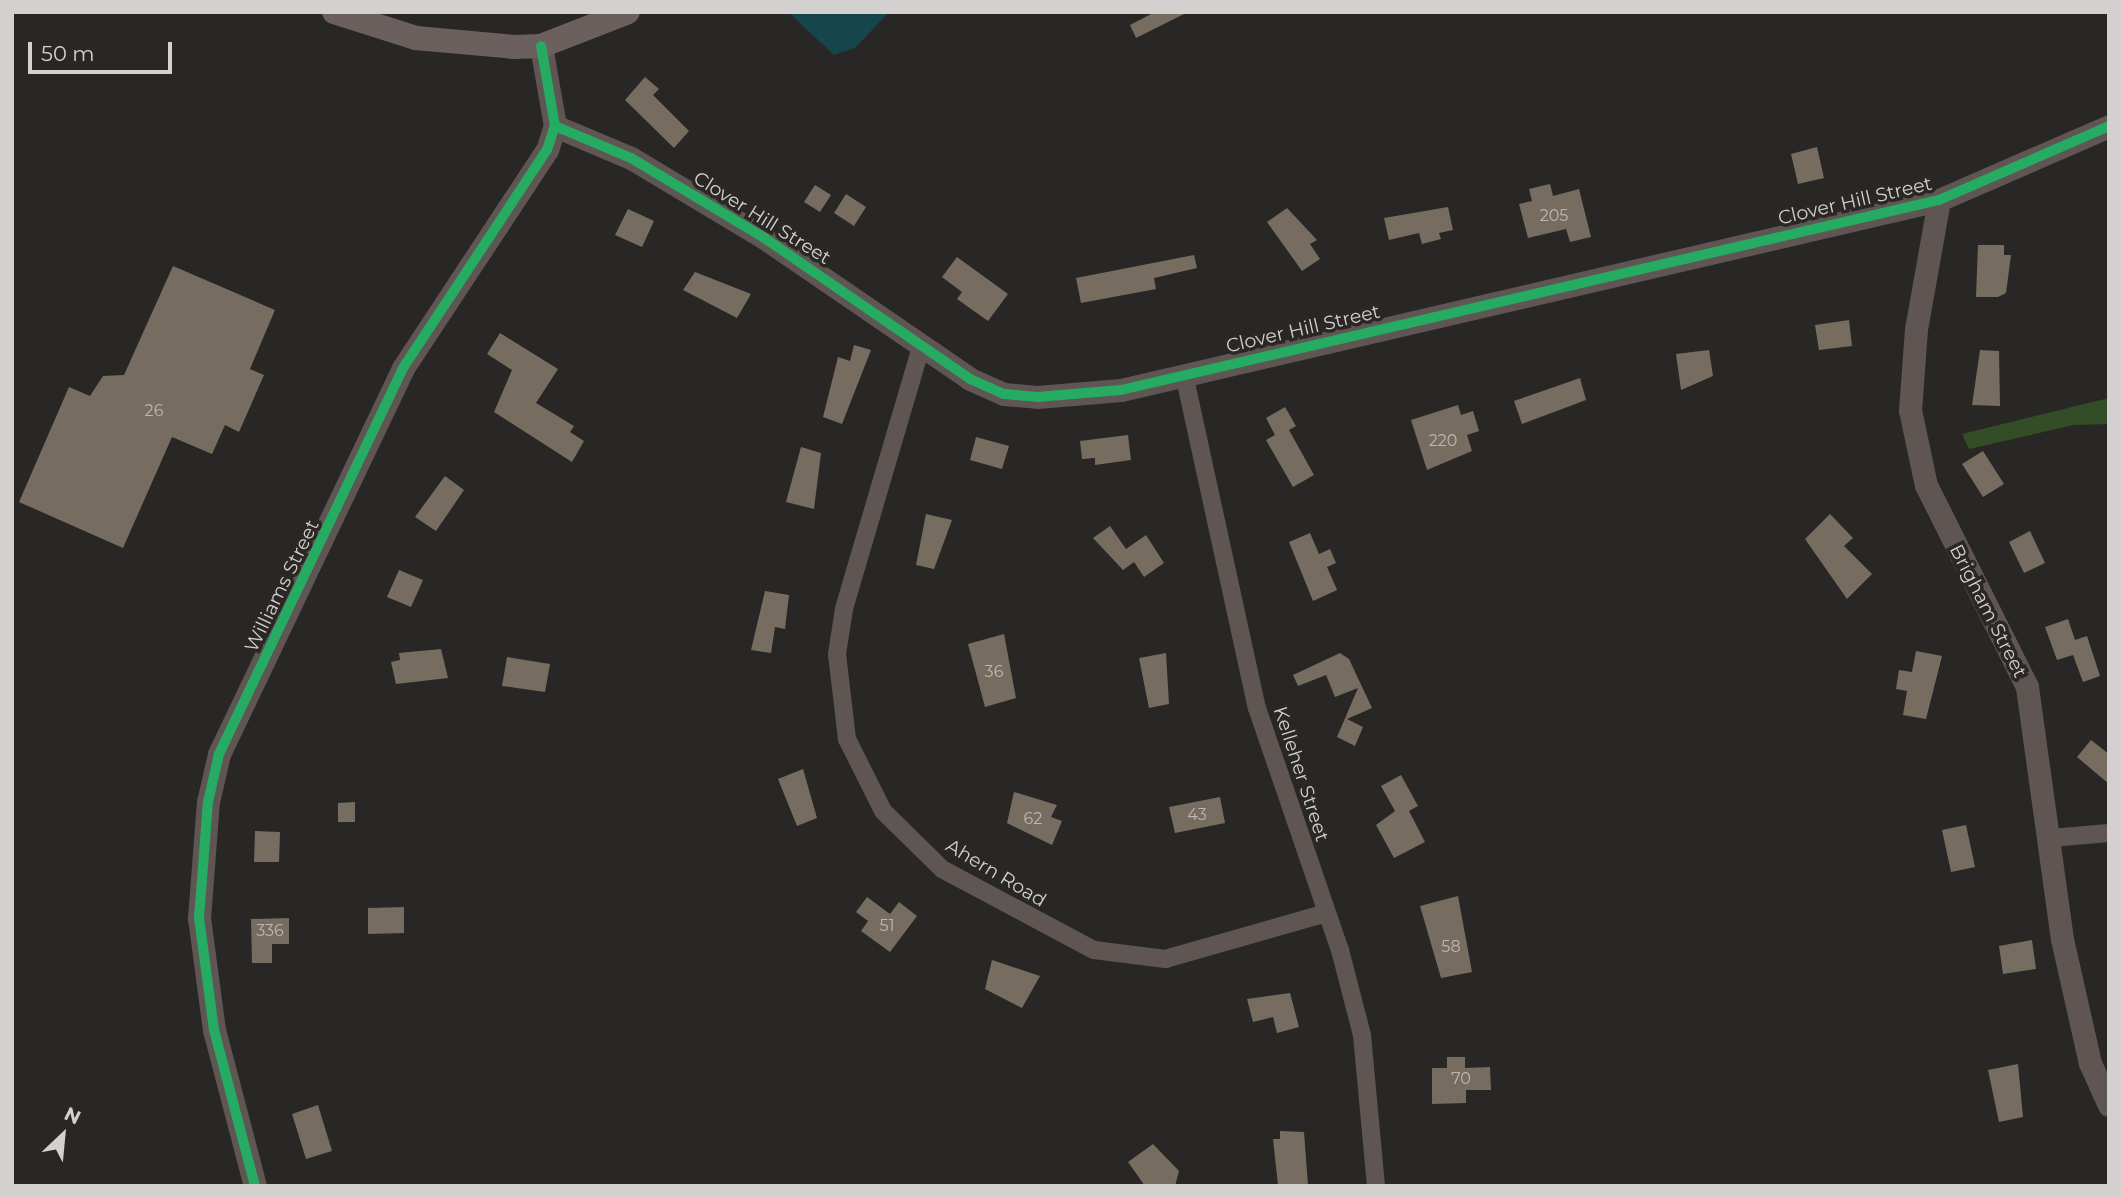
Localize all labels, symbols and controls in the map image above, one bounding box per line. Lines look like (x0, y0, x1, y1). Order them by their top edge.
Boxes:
scale bar (32, 28, 175, 72)
text: 50 m (41, 41, 95, 66)
street label: Clover Hill Street (689, 167, 835, 269)
street label: Clover Hill Street (1776, 172, 1934, 230)
house number: 205 (1540, 206, 1568, 226)
street label: Clover Hill Street (1224, 300, 1382, 358)
house number: 26 (145, 401, 163, 421)
house number: 220 (1429, 431, 1457, 451)
street label: Williams Street (240, 516, 324, 656)
street label: Brigham Street (1945, 541, 2031, 681)
house number: 36 (985, 662, 1003, 682)
street label: Kelleher Street (1268, 704, 1334, 844)
house number: 43 (1187, 805, 1207, 825)
house number: 62 (1024, 809, 1042, 829)
street label: Ahern Road (942, 834, 1050, 912)
house number: 51 (880, 916, 894, 936)
house number: 336 (256, 921, 284, 941)
house number: 58 (1441, 937, 1461, 957)
house number: 70 (1451, 1069, 1471, 1089)
north arrow (28, 1100, 98, 1170)
text: N (60, 1102, 84, 1129)

